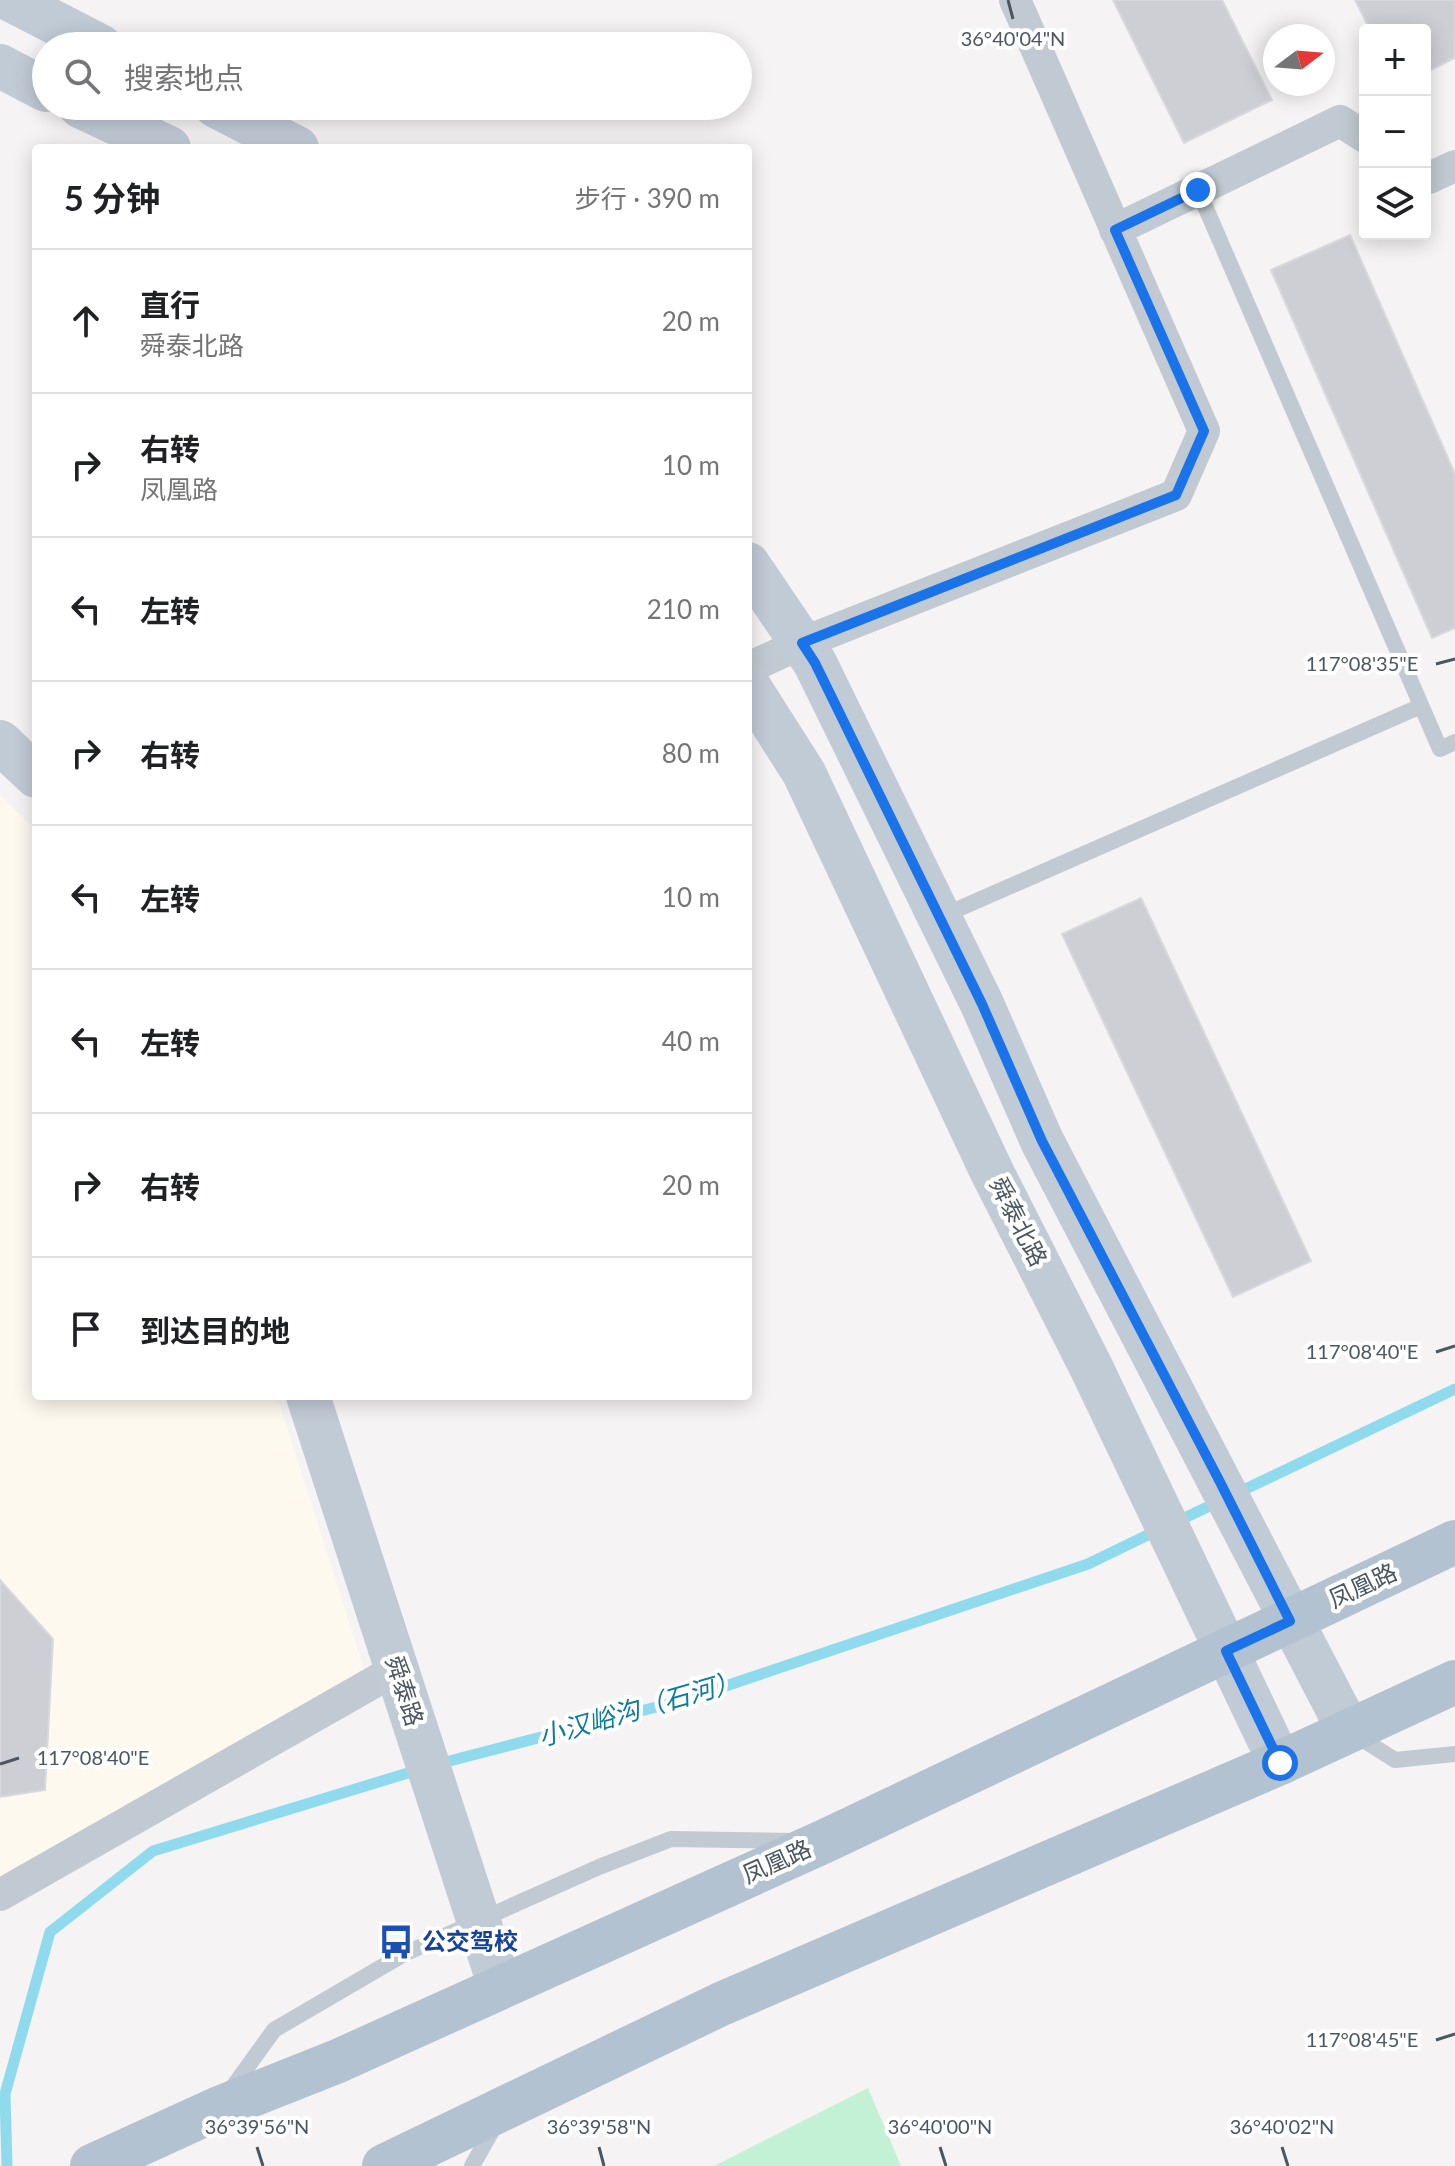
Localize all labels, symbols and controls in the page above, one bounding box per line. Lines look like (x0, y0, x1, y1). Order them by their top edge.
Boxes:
north arrow (1263, 24, 1335, 96)
map controls (1359, 24, 1431, 240)
button: + (1359, 24, 1431, 96)
text: 36°40'04"N (961, 26, 1065, 50)
search box (32, 32, 752, 120)
icon: search (60, 54, 104, 98)
text: 搜索地点 (124, 59, 244, 95)
button: − (1359, 96, 1431, 168)
button: layers (1359, 168, 1431, 240)
route end (1180, 172, 1216, 208)
text: 5 分钟 (64, 177, 160, 218)
text: 步行 · 390 m (575, 182, 720, 214)
text: 直行 (140, 286, 200, 322)
icon: ahead (64, 299, 108, 343)
text: 20 m (662, 305, 720, 337)
text: 舜泰北路 (140, 329, 244, 361)
text: 右转 (140, 430, 200, 466)
icon: right (64, 443, 108, 487)
text: 10 m (662, 449, 720, 481)
text: 凤凰路 (140, 473, 218, 505)
icon: left (64, 587, 108, 631)
text: 左转 (140, 592, 200, 628)
text: 210 m (647, 593, 720, 625)
text: 117°08'35"E (1306, 651, 1418, 675)
icon: right (64, 731, 108, 775)
text: 右转 (140, 736, 200, 772)
text: 80 m (662, 737, 720, 769)
icon: left (64, 875, 108, 919)
text: 左转 (140, 880, 200, 916)
text: 10 m (662, 881, 720, 913)
icon: left (64, 1019, 108, 1063)
text: 左转 (140, 1024, 200, 1060)
text: 40 m (662, 1025, 720, 1057)
icon: right (64, 1163, 108, 1207)
text: 右转 (140, 1168, 200, 1204)
text: 20 m (662, 1169, 720, 1201)
street label: 舜泰北路 (985, 1172, 1054, 1271)
icon: arrive (64, 1307, 108, 1351)
text: 到达目的地 (140, 1312, 290, 1348)
text: 117°08'40"E (1306, 1339, 1418, 1363)
street label: 凤凰路 (1324, 1556, 1401, 1613)
street label: 舜泰路 (381, 1652, 430, 1729)
water label: 小汉峪沟（石河） (534, 1664, 743, 1752)
text: 117°08'40"E (37, 1745, 149, 1769)
route start (1262, 1745, 1298, 1781)
street label: 凤凰路 (738, 1833, 815, 1889)
bus stop icon: 公交驾校 (377, 1923, 415, 1961)
place label: 公交驾校 (422, 1926, 518, 1955)
text: 117°08'45"E (1306, 2027, 1418, 2051)
text: 36°39'56"N (205, 2114, 309, 2138)
text: 36°39'58"N (547, 2114, 651, 2138)
text: 36°40'00"N (888, 2114, 992, 2138)
text: 36°40'02"N (1230, 2114, 1334, 2138)

